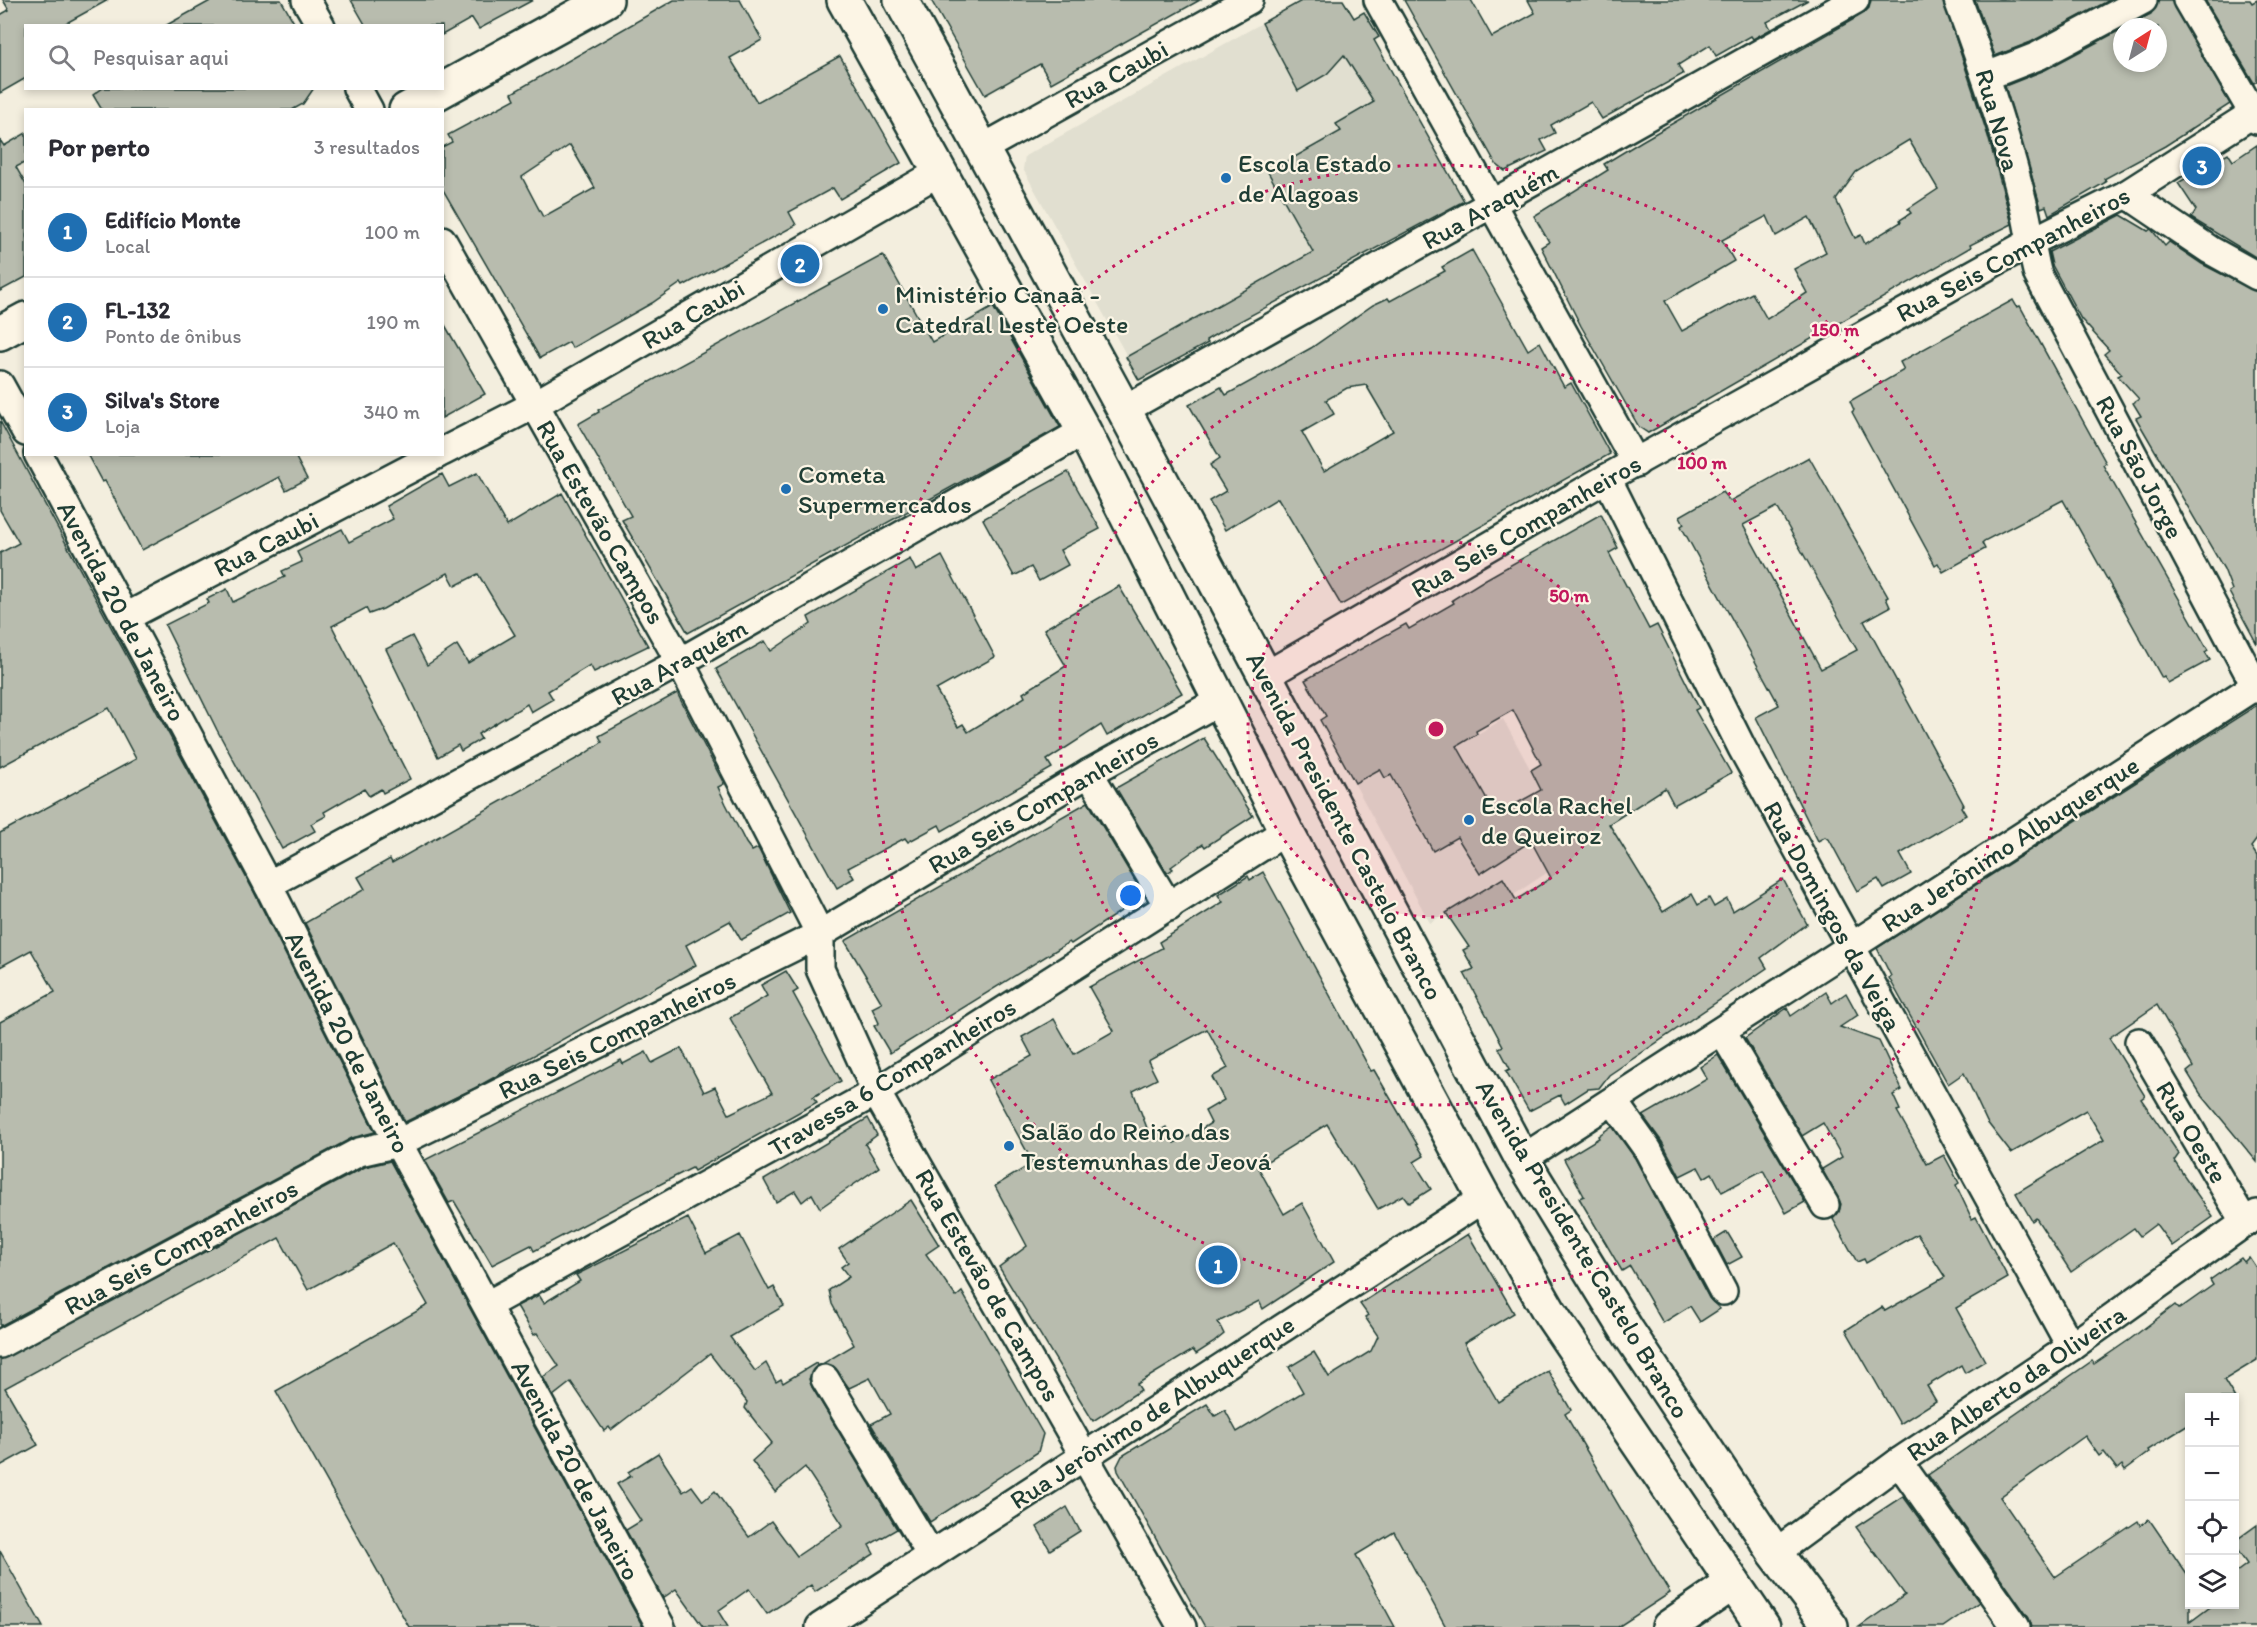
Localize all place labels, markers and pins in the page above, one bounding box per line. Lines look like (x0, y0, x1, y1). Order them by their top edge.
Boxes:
pin: 3 (2182, 144, 2222, 188)
place label: Escola Estado de Alagoas (1238, 147, 1392, 209)
marker: Escola Estado de Alagoas (1219, 171, 1233, 185)
pin: 2 (780, 242, 820, 286)
place label: Ministério Canaã - Catedral Leste Oeste (895, 278, 1128, 340)
marker: Ministério Canaã - Catedral Leste Oeste (876, 302, 890, 316)
place label: Cometa Supermercados (798, 458, 972, 520)
marker: Cometa Supermercados (779, 482, 793, 496)
centre of rings (1426, 719, 1446, 739)
place label: Escola Rachel de Queiroz (1481, 789, 1633, 851)
marker: Escola Rachel de Queiroz (1462, 813, 1476, 827)
place label: Salão do Reino das Testemunhas de Jeová (1021, 1115, 1272, 1177)
marker: Salão do Reino das Testemunhas de Jeová (1002, 1139, 1016, 1153)
pin: 1 (1198, 1242, 1238, 1288)

